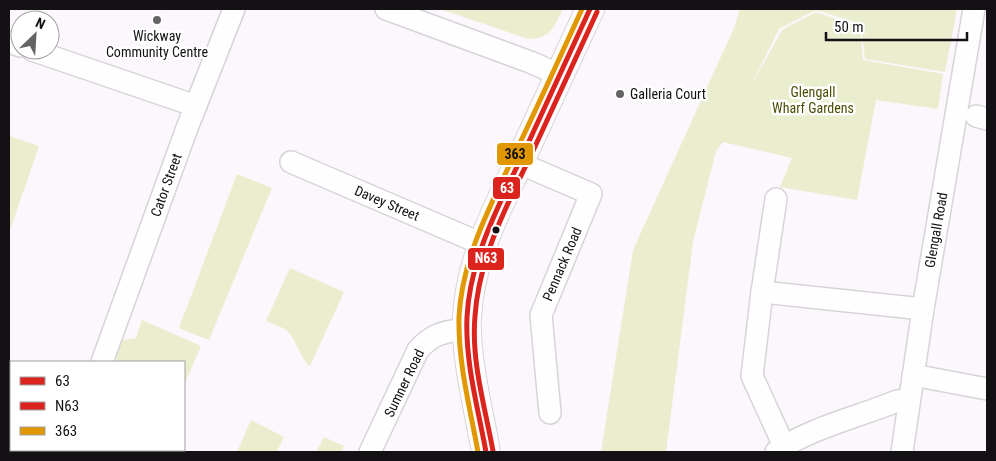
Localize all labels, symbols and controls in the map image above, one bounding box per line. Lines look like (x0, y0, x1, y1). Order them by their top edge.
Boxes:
north arrow (10, 10, 60, 60)
scale bar (826, 10, 967, 42)
text: N (33, 14, 48, 32)
marker: Wickway Community Centre (151, 14, 163, 26)
text: 50 m (834, 18, 864, 36)
place label: Wickway Community Centre (106, 28, 208, 60)
park label: Glengall Wharf Gardens (772, 84, 854, 116)
place label: Galleria Court (630, 86, 706, 102)
marker: Galleria Court (614, 88, 626, 100)
line badge: 363 (496, 142, 534, 166)
text: 363 (504, 146, 526, 162)
street label: Cator Street (147, 151, 185, 219)
line badge: 63 (492, 176, 521, 200)
text: 63 (500, 180, 514, 196)
street label: Davey Street (352, 182, 422, 224)
street label: Glengall Road (922, 191, 950, 269)
unlabelled marker (491, 225, 501, 235)
street label: Pennack Road (539, 225, 585, 303)
line badge: N63 (467, 247, 505, 271)
text: N63 (475, 250, 497, 266)
street label: Sumner Road (381, 346, 427, 420)
legend (10, 361, 185, 451)
text: 63 (55, 372, 70, 390)
text: N63 (55, 397, 79, 415)
text: 363 (55, 422, 77, 440)

